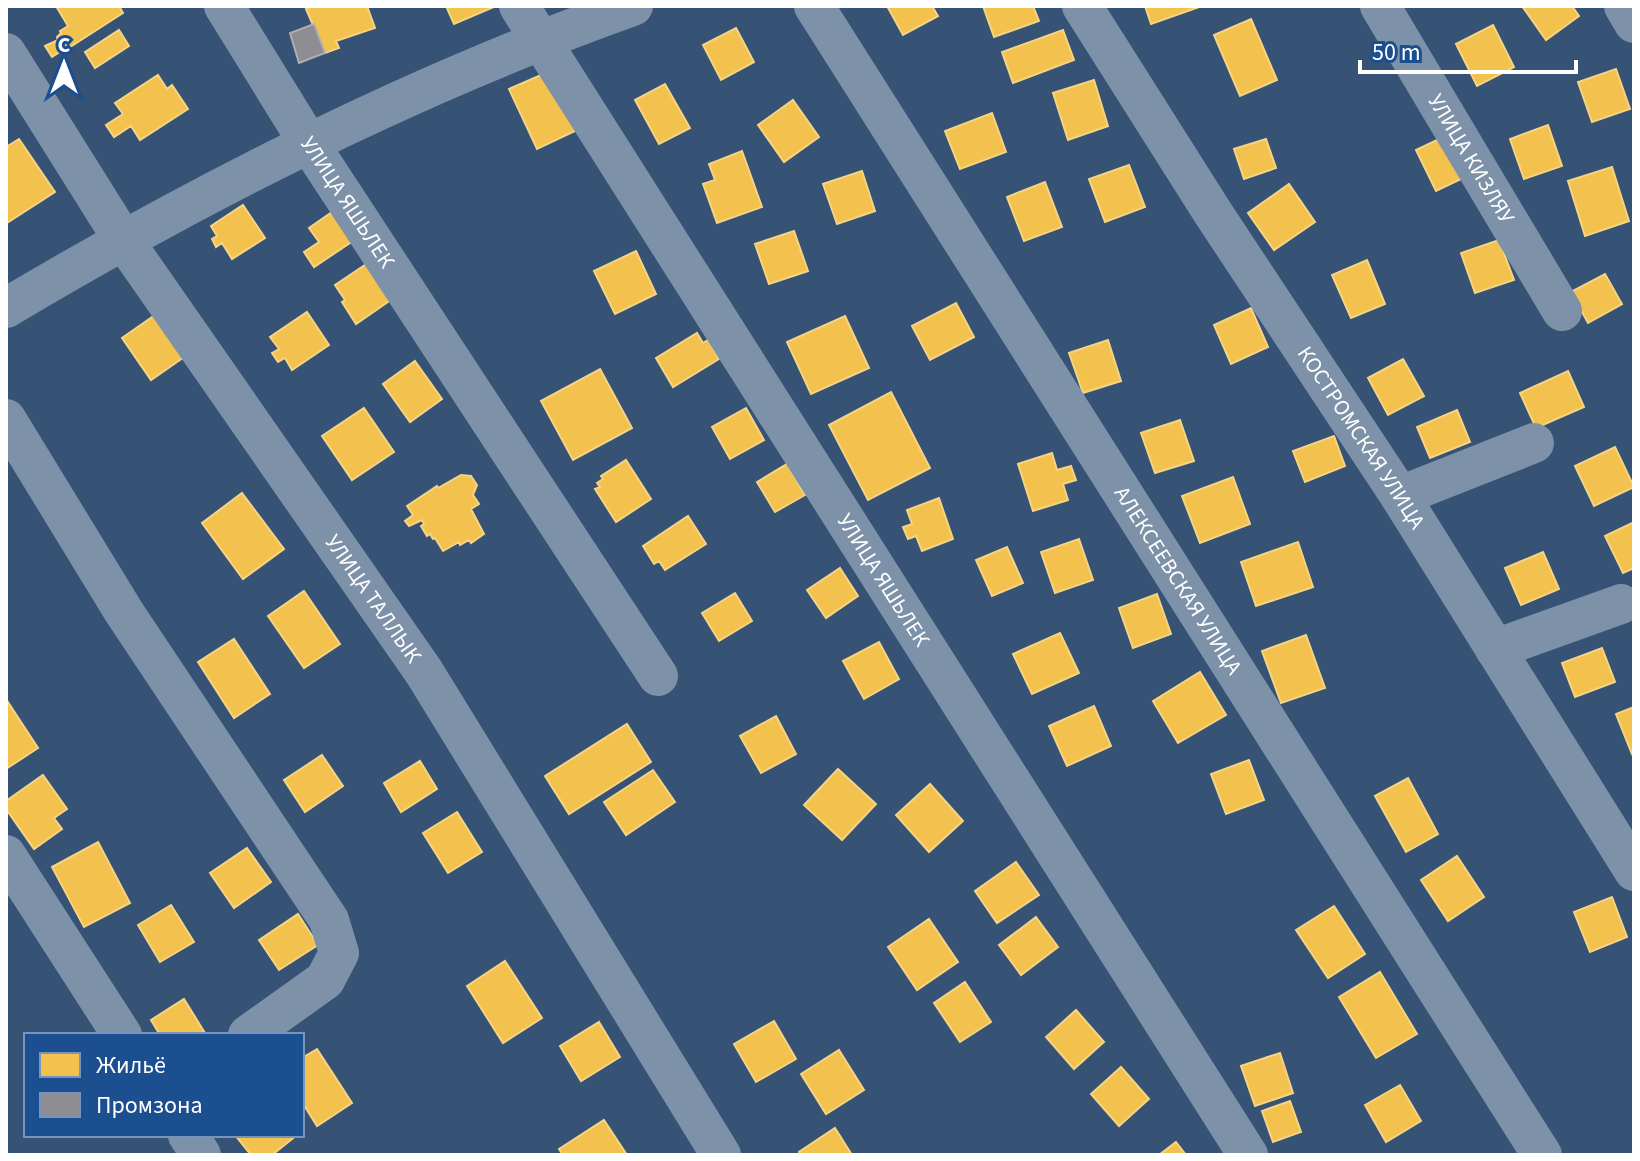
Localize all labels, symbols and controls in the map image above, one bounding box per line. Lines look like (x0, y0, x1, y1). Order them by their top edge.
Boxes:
north arrow (24, 24, 104, 104)
scale bar (1360, 24, 1576, 74)
text: С (58, 29, 71, 61)
text: 50 m (1372, 35, 1421, 70)
street label: УЛИЦА КИЗЛЯУ (1420, 88, 1523, 230)
street label: УЛИЦА ЯШЬЛЕК (293, 130, 403, 275)
street label: КОСТРОМСКАЯ УЛИЦА (1289, 340, 1433, 535)
street label: АЛЕКСЕЕВСКАЯ УЛИЦА (1106, 480, 1250, 681)
street label: УЛИЦА ЯШЬЛЕК (829, 508, 938, 653)
street label: УЛИЦА ТАЛЛЫК (317, 528, 429, 670)
legend (24, 1033, 304, 1137)
text: Жильё (96, 1048, 166, 1083)
text: Промзона (96, 1088, 203, 1123)

